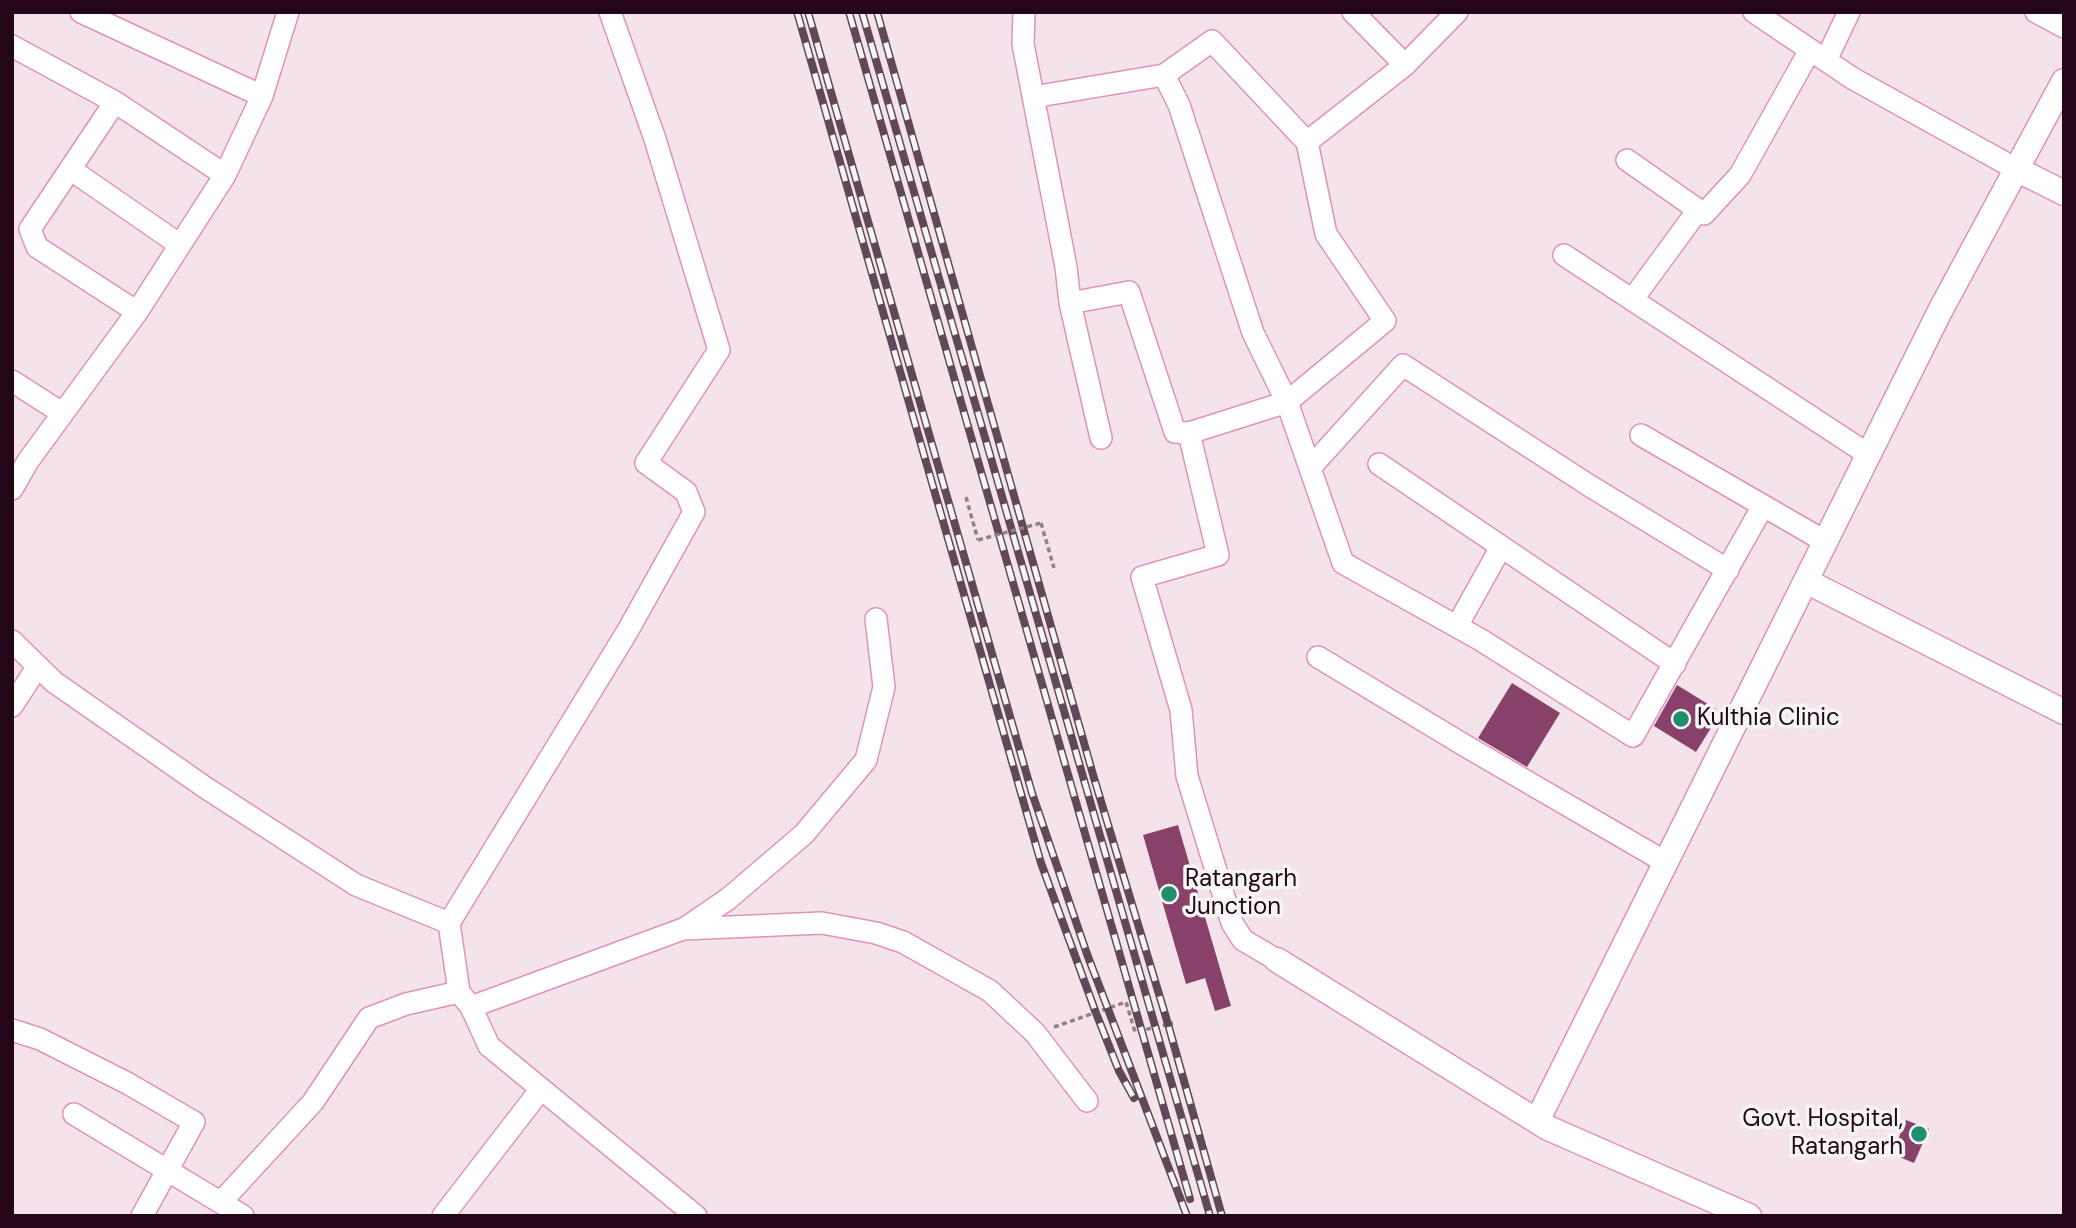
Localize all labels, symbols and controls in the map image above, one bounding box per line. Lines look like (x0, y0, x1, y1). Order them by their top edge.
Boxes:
place label: Kulthia Clinic (1697, 705, 1840, 733)
marker: Kulthia Clinic (1671, 709, 1691, 729)
place label: Ratangarh Junction (1185, 866, 1297, 922)
marker: Ratangarh Junction (1159, 884, 1179, 904)
place label: Govt. Hospital, Ratangarh (1742, 1106, 1903, 1162)
marker: Govt. Hospital, Ratangarh (1909, 1124, 1929, 1144)

